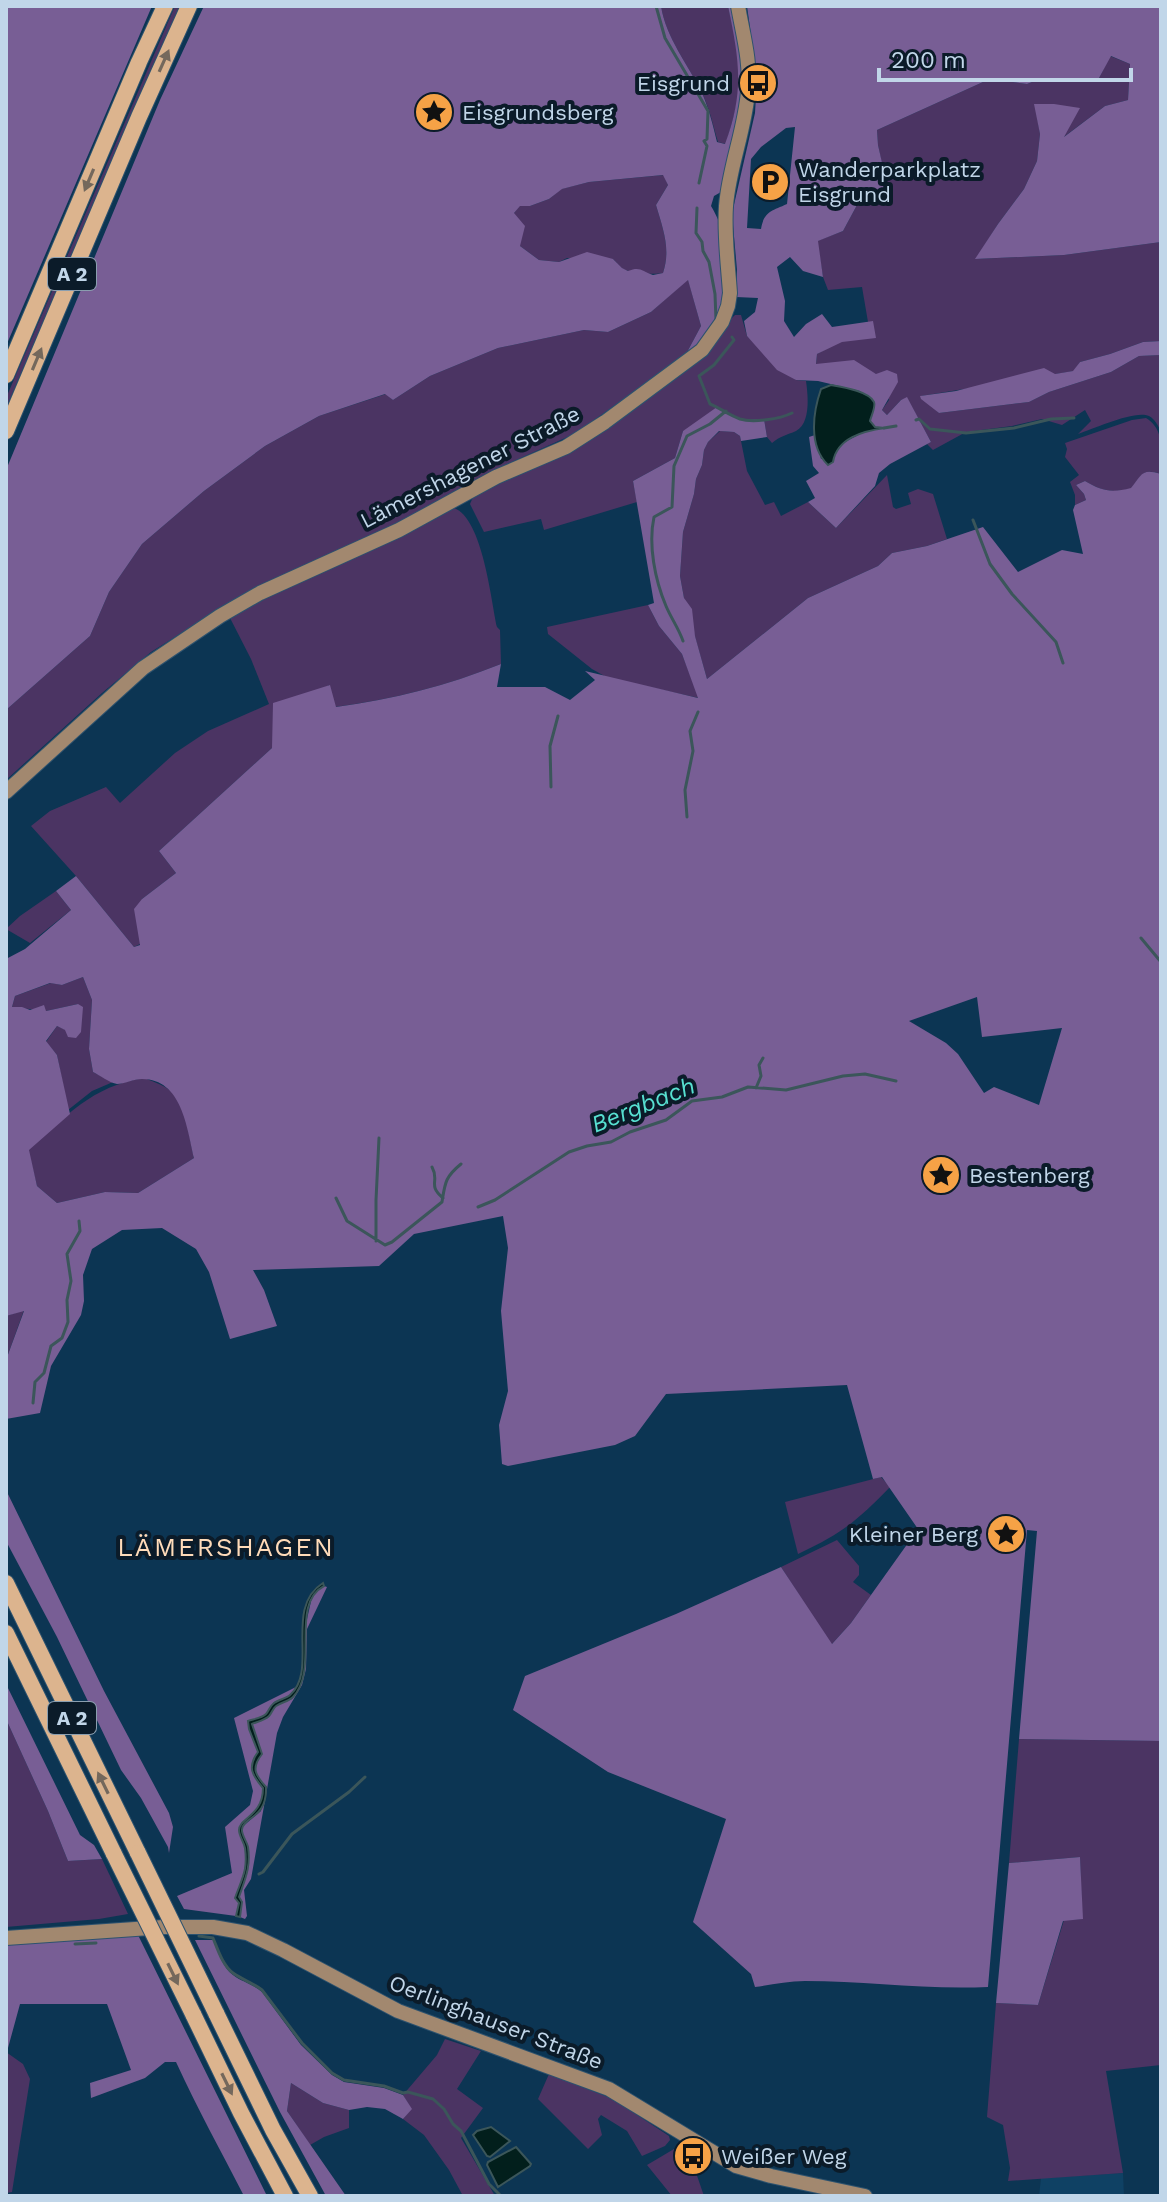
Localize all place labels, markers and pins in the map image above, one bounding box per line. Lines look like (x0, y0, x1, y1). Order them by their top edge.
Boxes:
bus stop icon: Eisgrund (737, 62, 779, 104)
place label: Eisgrund (637, 71, 730, 96)
place icon: Eisgrundsberg (413, 91, 455, 133)
place label: Eisgrundsberg (462, 100, 614, 125)
place label: Wanderparkplatz Eisgrund (798, 157, 981, 207)
parking icon: Wanderparkplatz Eisgrund (749, 161, 791, 203)
place icon: Bestenberg (920, 1154, 962, 1196)
place label: Bestenberg (969, 1163, 1090, 1188)
place icon: Kleiner Berg (985, 1513, 1027, 1555)
place label: Kleiner Berg (849, 1522, 978, 1547)
bus stop icon: Weißer Weg (672, 2135, 714, 2177)
place label: Weißer Weg (721, 2144, 847, 2169)

